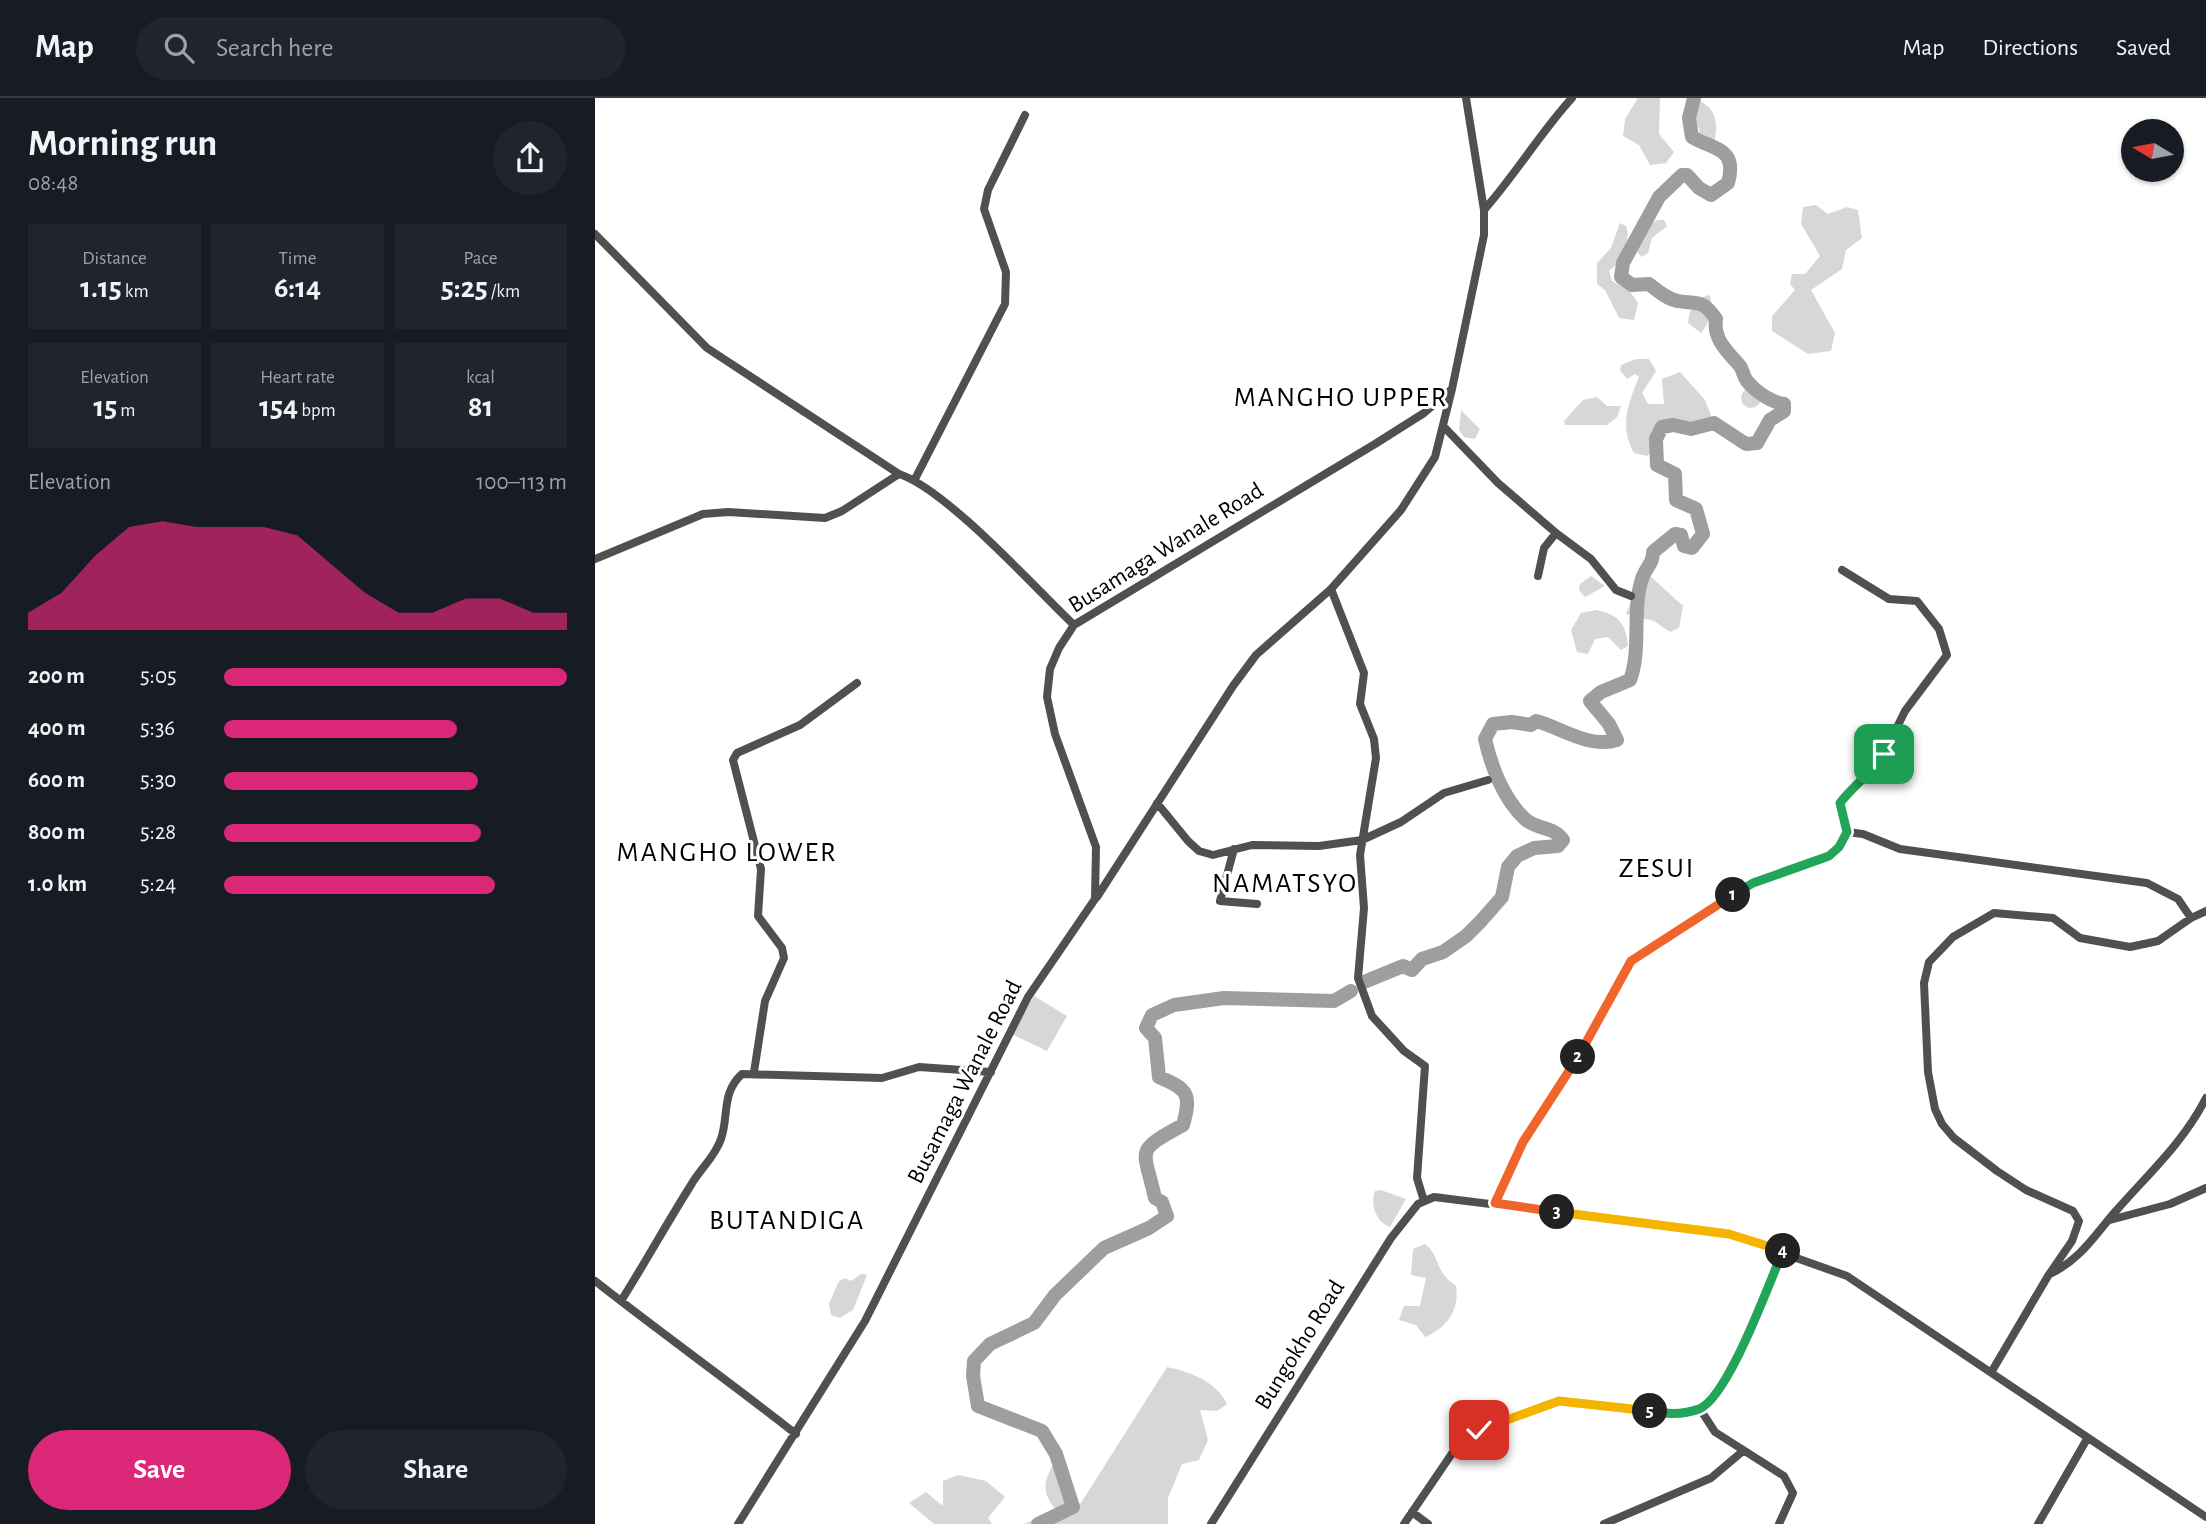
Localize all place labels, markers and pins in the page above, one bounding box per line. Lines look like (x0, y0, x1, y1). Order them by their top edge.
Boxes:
pin (1854, 724, 1914, 784)
pin: 1 (1715, 878, 1751, 912)
pin: 2 (1560, 1040, 1595, 1074)
pin: 3 (1539, 1194, 1574, 1230)
pin: 4 (1765, 1234, 1801, 1268)
pin: 5 (1633, 1394, 1667, 1428)
pin (1449, 1400, 1509, 1460)

